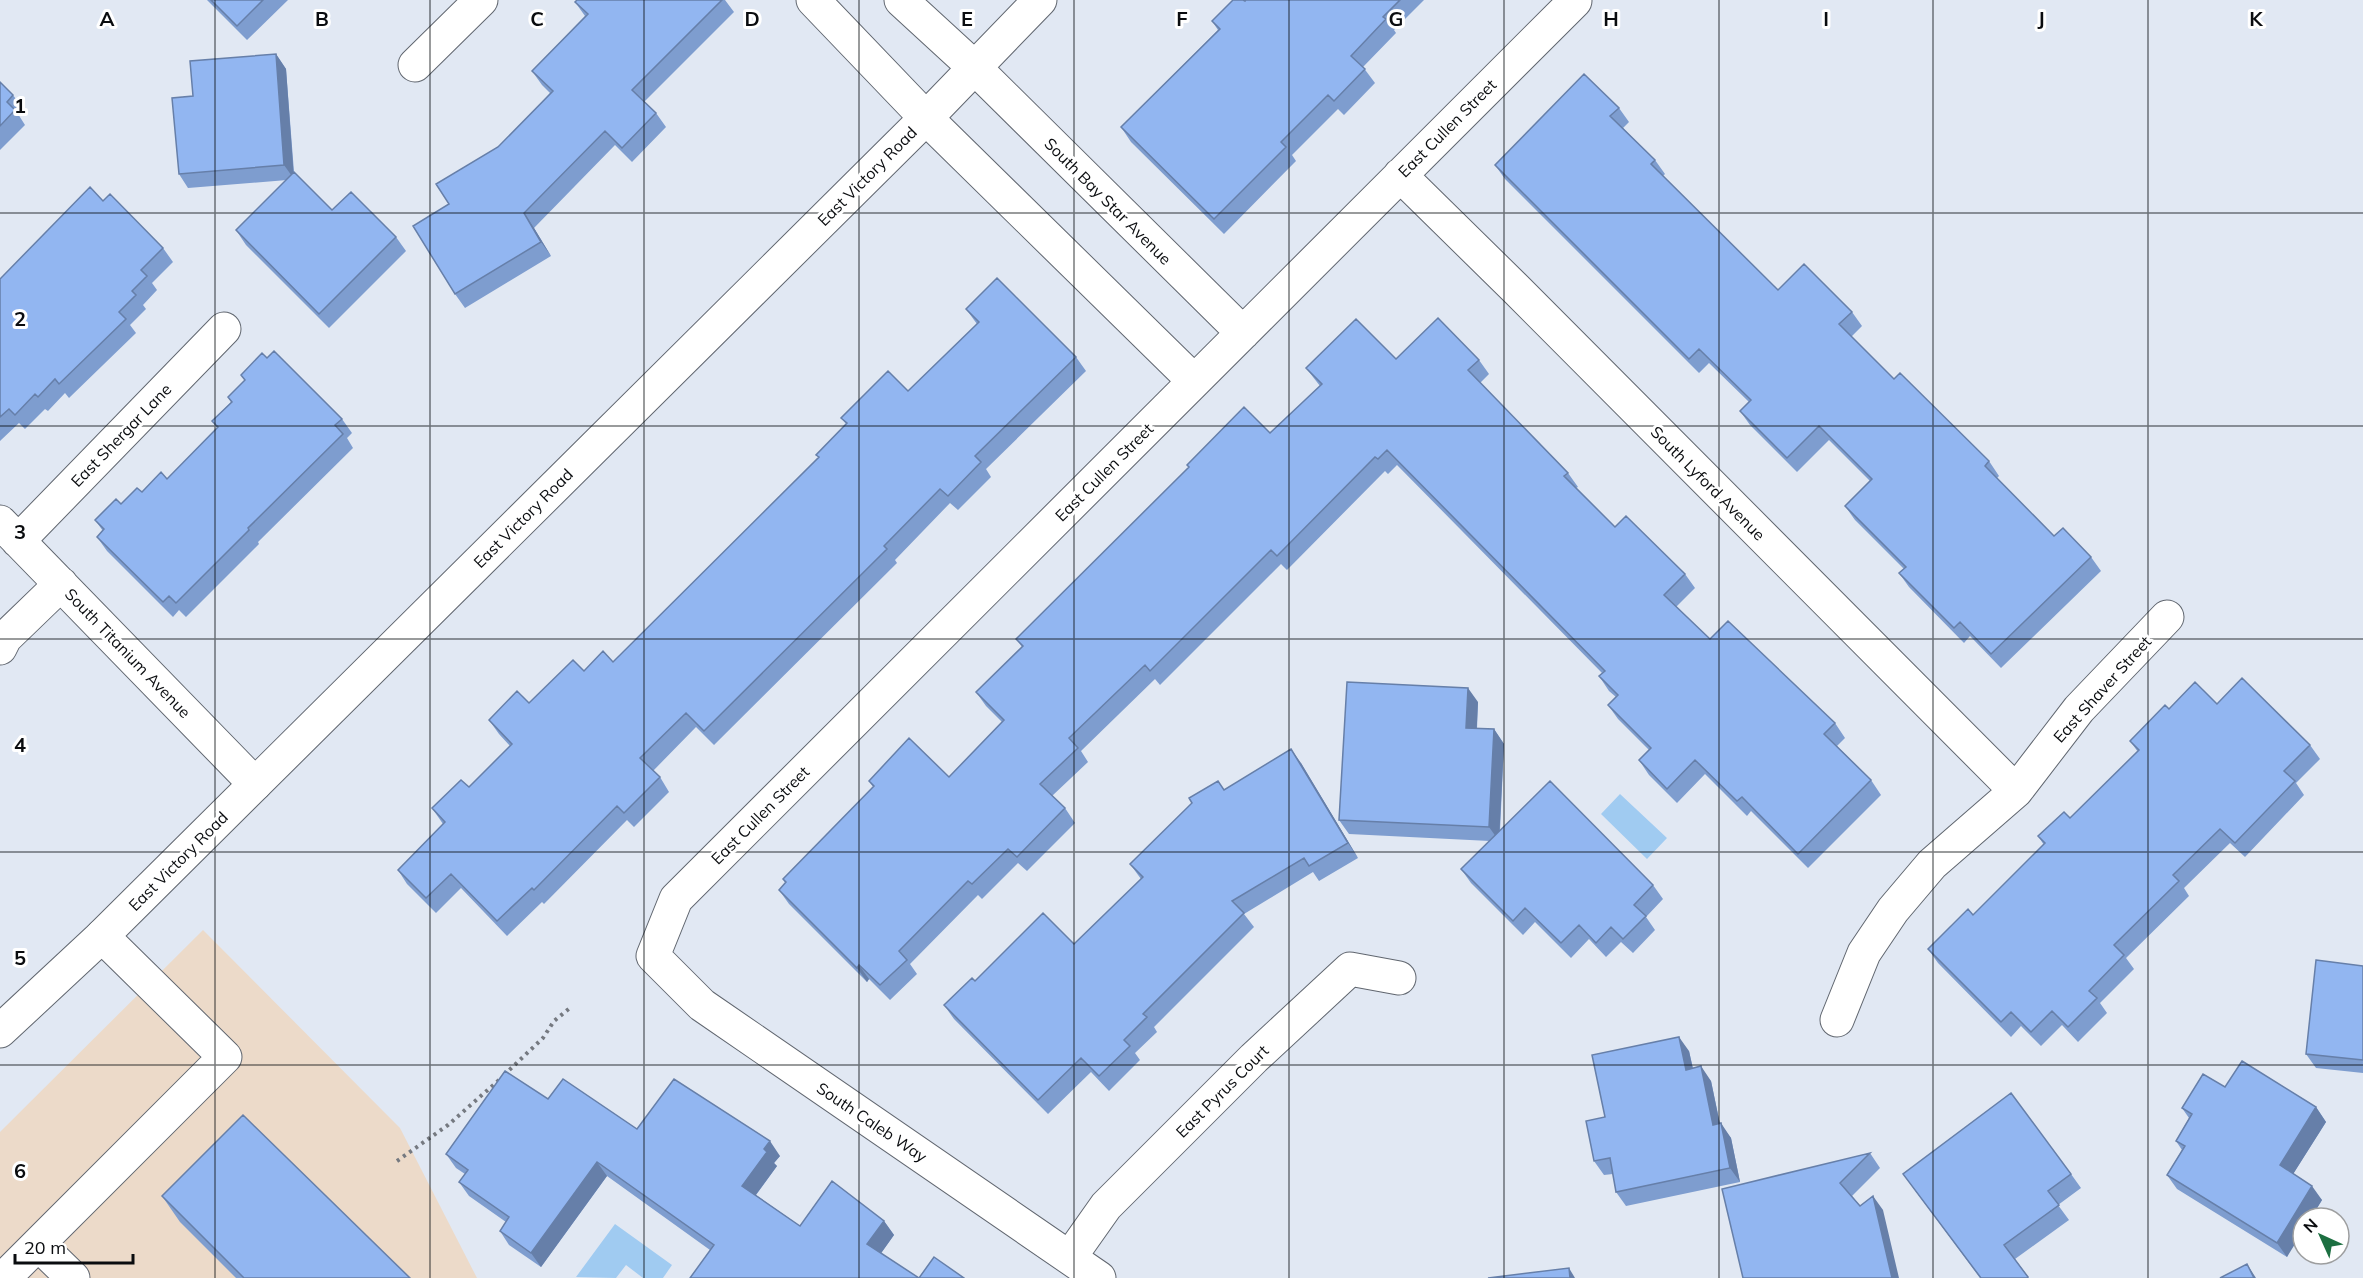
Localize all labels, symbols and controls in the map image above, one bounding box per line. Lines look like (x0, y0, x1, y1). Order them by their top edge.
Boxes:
text: A (100, 6, 115, 31)
text: B (315, 6, 329, 31)
text: C (530, 6, 544, 31)
text: D (744, 6, 760, 31)
text: E (961, 6, 973, 31)
text: F (1176, 6, 1188, 31)
text: G (1389, 6, 1403, 31)
text: H (1603, 6, 1619, 31)
text: I (1823, 6, 1829, 31)
text: J (2037, 6, 2045, 31)
text: K (2249, 6, 2263, 31)
street label: East Cullen Street (1394, 74, 1501, 181)
text: 1 (14, 93, 26, 118)
street label: East Victory Road (813, 122, 921, 230)
street label: South Bay Star Avenue (1040, 133, 1176, 269)
text: 2 (14, 306, 26, 331)
street label: East Shergar Lane (67, 379, 175, 491)
street label: East Cullen Street (1051, 418, 1158, 525)
street label: South Lyford Avenue (1647, 422, 1769, 544)
street label: East Victory Road (469, 464, 577, 572)
text: 3 (14, 519, 26, 544)
street label: South Titanium Avenue (61, 584, 195, 722)
street label: East Shaver Street (2049, 631, 2155, 746)
text: 4 (14, 732, 26, 757)
street label: East Cullen Street (707, 761, 814, 868)
street label: East Victory Road (124, 807, 232, 915)
text: 5 (14, 945, 26, 970)
street label: East Pyrus Court (1171, 1040, 1273, 1142)
street label: South Caleb Way (813, 1078, 931, 1167)
text: 6 (14, 1158, 26, 1183)
north arrow (2291, 1206, 2351, 1266)
text: N (2299, 1214, 2322, 1237)
scale bar (15, 1227, 134, 1265)
text: 20 m (24, 1236, 66, 1259)

